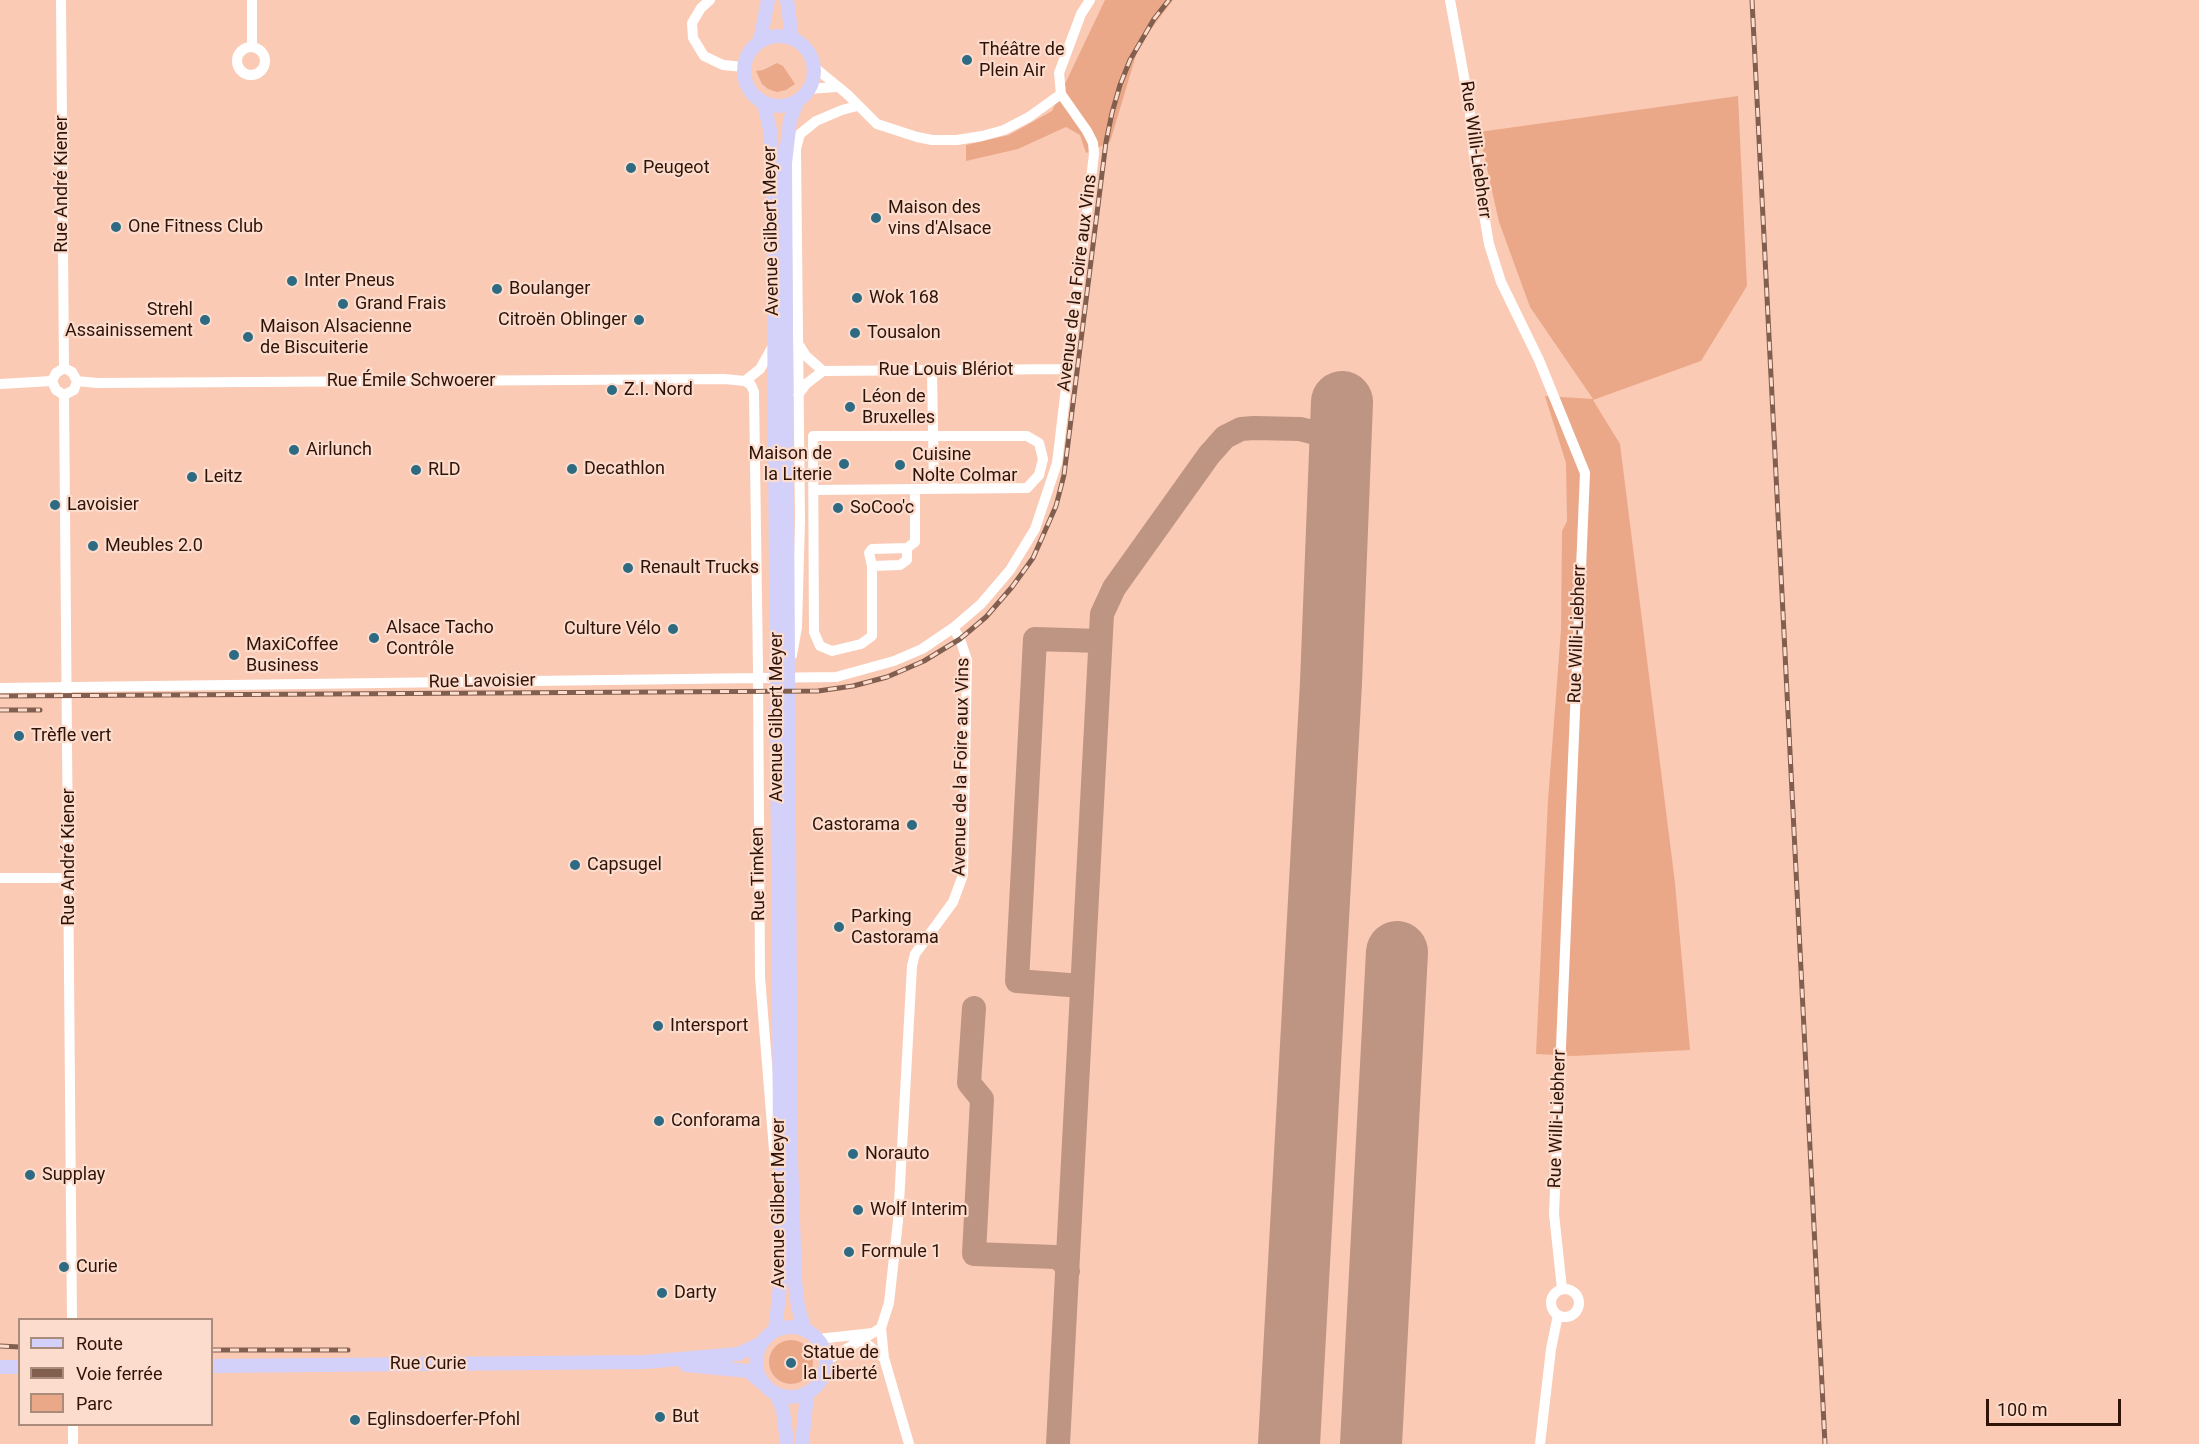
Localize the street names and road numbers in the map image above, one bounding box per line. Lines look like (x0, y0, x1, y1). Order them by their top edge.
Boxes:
street label: Rue Willi-Liebherr (1455, 80, 1495, 220)
street label: Rue André Kiener (51, 115, 73, 253)
street label: Avenue Gilbert Meyer (760, 146, 784, 316)
street label: Avenue de la Foire aux Vins (1054, 173, 1102, 393)
street label: Rue Louis Blériot (879, 359, 1013, 381)
street label: Rue Émile Schwoerer (327, 370, 495, 392)
street label: Rue Willi-Liebherr (1565, 564, 1591, 704)
street label: Avenue Gilbert Meyer (766, 632, 788, 802)
street label: Avenue de la Foire aux Vins (949, 658, 975, 876)
street label: Rue Lavoisier (428, 670, 536, 694)
street label: Rue André Kiener (58, 788, 80, 926)
street label: Rue Timken (747, 827, 771, 921)
street label: Rue Willi-Liebherr (1545, 1049, 1571, 1189)
street label: Avenue Gilbert Meyer (768, 1118, 790, 1288)
street label: Rue Curie (390, 1353, 466, 1375)

